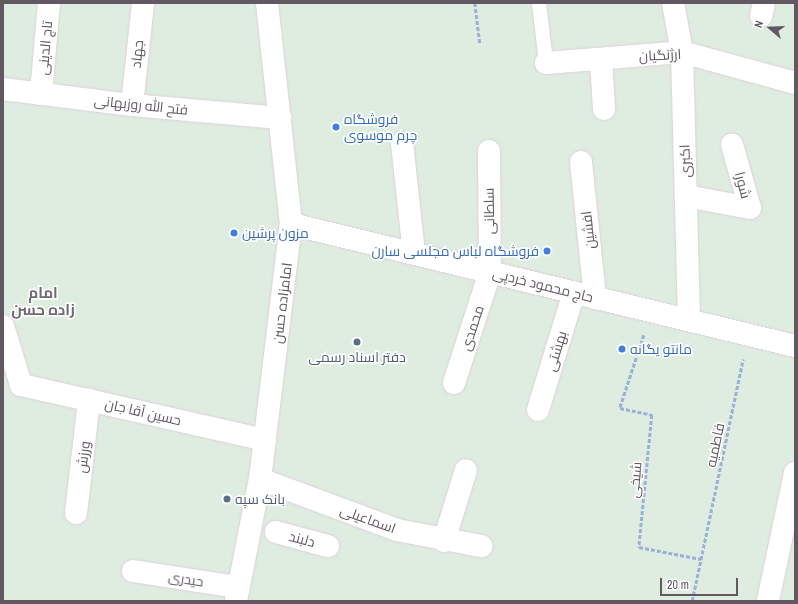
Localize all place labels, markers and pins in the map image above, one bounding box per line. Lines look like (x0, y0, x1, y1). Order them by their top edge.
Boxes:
place label: فروشگاه چرم موسوی (344, 111, 417, 144)
marker: فروشگاه چرم موسوی (331, 122, 341, 132)
place label: مزون پرشین (242, 225, 309, 241)
marker: مزون پرشین (229, 228, 239, 238)
place label: فروشگاه لباس مجلسی سارن (371, 243, 539, 259)
marker: فروشگاه لباس مجلسی سارن (542, 246, 552, 256)
marker: دفتر اسناد رسمی (352, 337, 362, 347)
place label: مانتو یگانه (630, 341, 692, 357)
marker: مانتو یگانه (617, 344, 627, 354)
place label: دفتر اسناد رسمی (308, 349, 406, 365)
place label: بانک سپه (235, 491, 285, 507)
marker: بانک سپه (222, 494, 232, 504)

